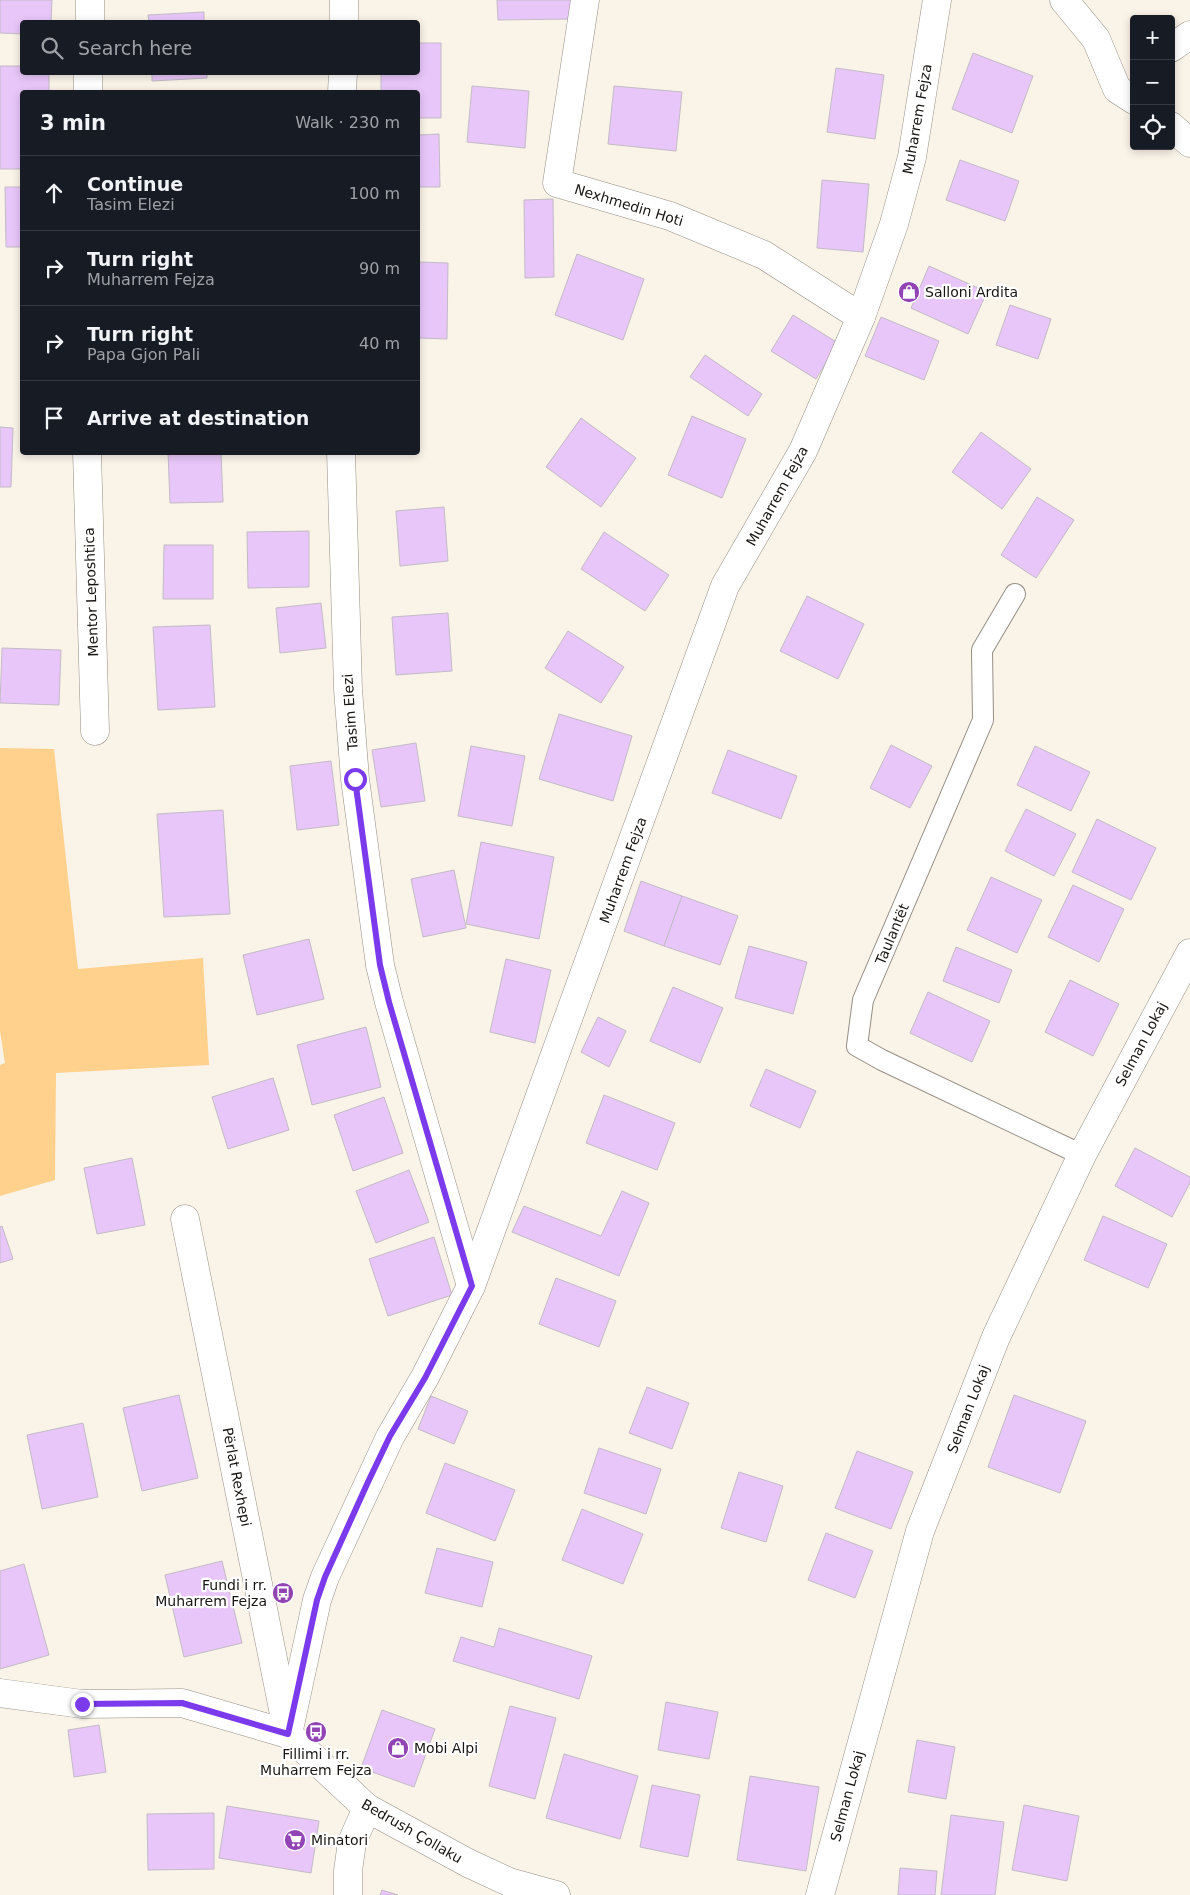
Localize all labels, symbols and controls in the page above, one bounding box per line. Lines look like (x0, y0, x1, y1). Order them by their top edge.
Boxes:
map controls (1130, 15, 1175, 150)
button: + (1130, 15, 1175, 60)
search box (20, 20, 420, 75)
icon: search (38, 34, 66, 62)
text: Search here (78, 37, 192, 59)
button: − (1130, 60, 1175, 105)
street label: Muharrem Fejza (899, 63, 935, 175)
button: locate (1130, 105, 1175, 150)
text: 3 min (40, 111, 106, 135)
text: Walk · 230 m (295, 113, 400, 132)
text: Continue (87, 173, 183, 195)
icon: ahead (40, 179, 68, 207)
street label: Nexhmedin Hoti (573, 181, 685, 229)
text: 100 m (349, 184, 400, 203)
text: Tasim Elezi (87, 195, 175, 214)
text: Turn right (87, 248, 193, 270)
icon: right (40, 254, 68, 282)
text: 90 m (359, 259, 400, 278)
text: Muharrem Fejza (87, 270, 215, 289)
shop icon: Salloni Ardita (897, 280, 921, 304)
place label: Salloni Ardita (925, 284, 1018, 300)
text: Turn right (87, 323, 193, 345)
icon: right (40, 329, 68, 357)
text: 40 m (359, 334, 400, 353)
text: Papa Gjon Pali (87, 345, 200, 364)
icon: arrive (40, 404, 68, 432)
text: Arrive at destination (87, 407, 309, 429)
street label: Muharrem Fejza (743, 443, 811, 549)
street label: Mentor Leposhtica (81, 527, 101, 657)
street label: Tasim Elezi (339, 673, 361, 752)
route start (344, 768, 367, 791)
street label: Muharrem Fejza (596, 815, 650, 925)
street label: Taulantët (872, 901, 912, 968)
street label: Selman Lokaj (1112, 999, 1170, 1089)
street label: Selman Lokaj (944, 1363, 992, 1455)
street label: Përlat Rexhepi (220, 1426, 254, 1528)
place label: Fundi i rr. Muharrem Fejza (155, 1577, 267, 1609)
bus stop icon: Fundi i rr. Muharrem Fejza (271, 1581, 295, 1605)
route end (71, 1693, 94, 1716)
bus stop icon: Fillimi i rr. Muharrem Fejza (304, 1720, 328, 1744)
shop icon: Mobi Alpi (386, 1736, 410, 1760)
place label: Mobi Alpi (414, 1740, 478, 1756)
place label: Fillimi i rr. Muharrem Fejza (260, 1746, 372, 1778)
street label: Selman Lokaj (827, 1749, 867, 1843)
street label: Bedrush Çollaku (359, 1796, 465, 1866)
supermarket icon: Minatori (283, 1828, 307, 1852)
place label: Minatori (311, 1832, 368, 1848)

